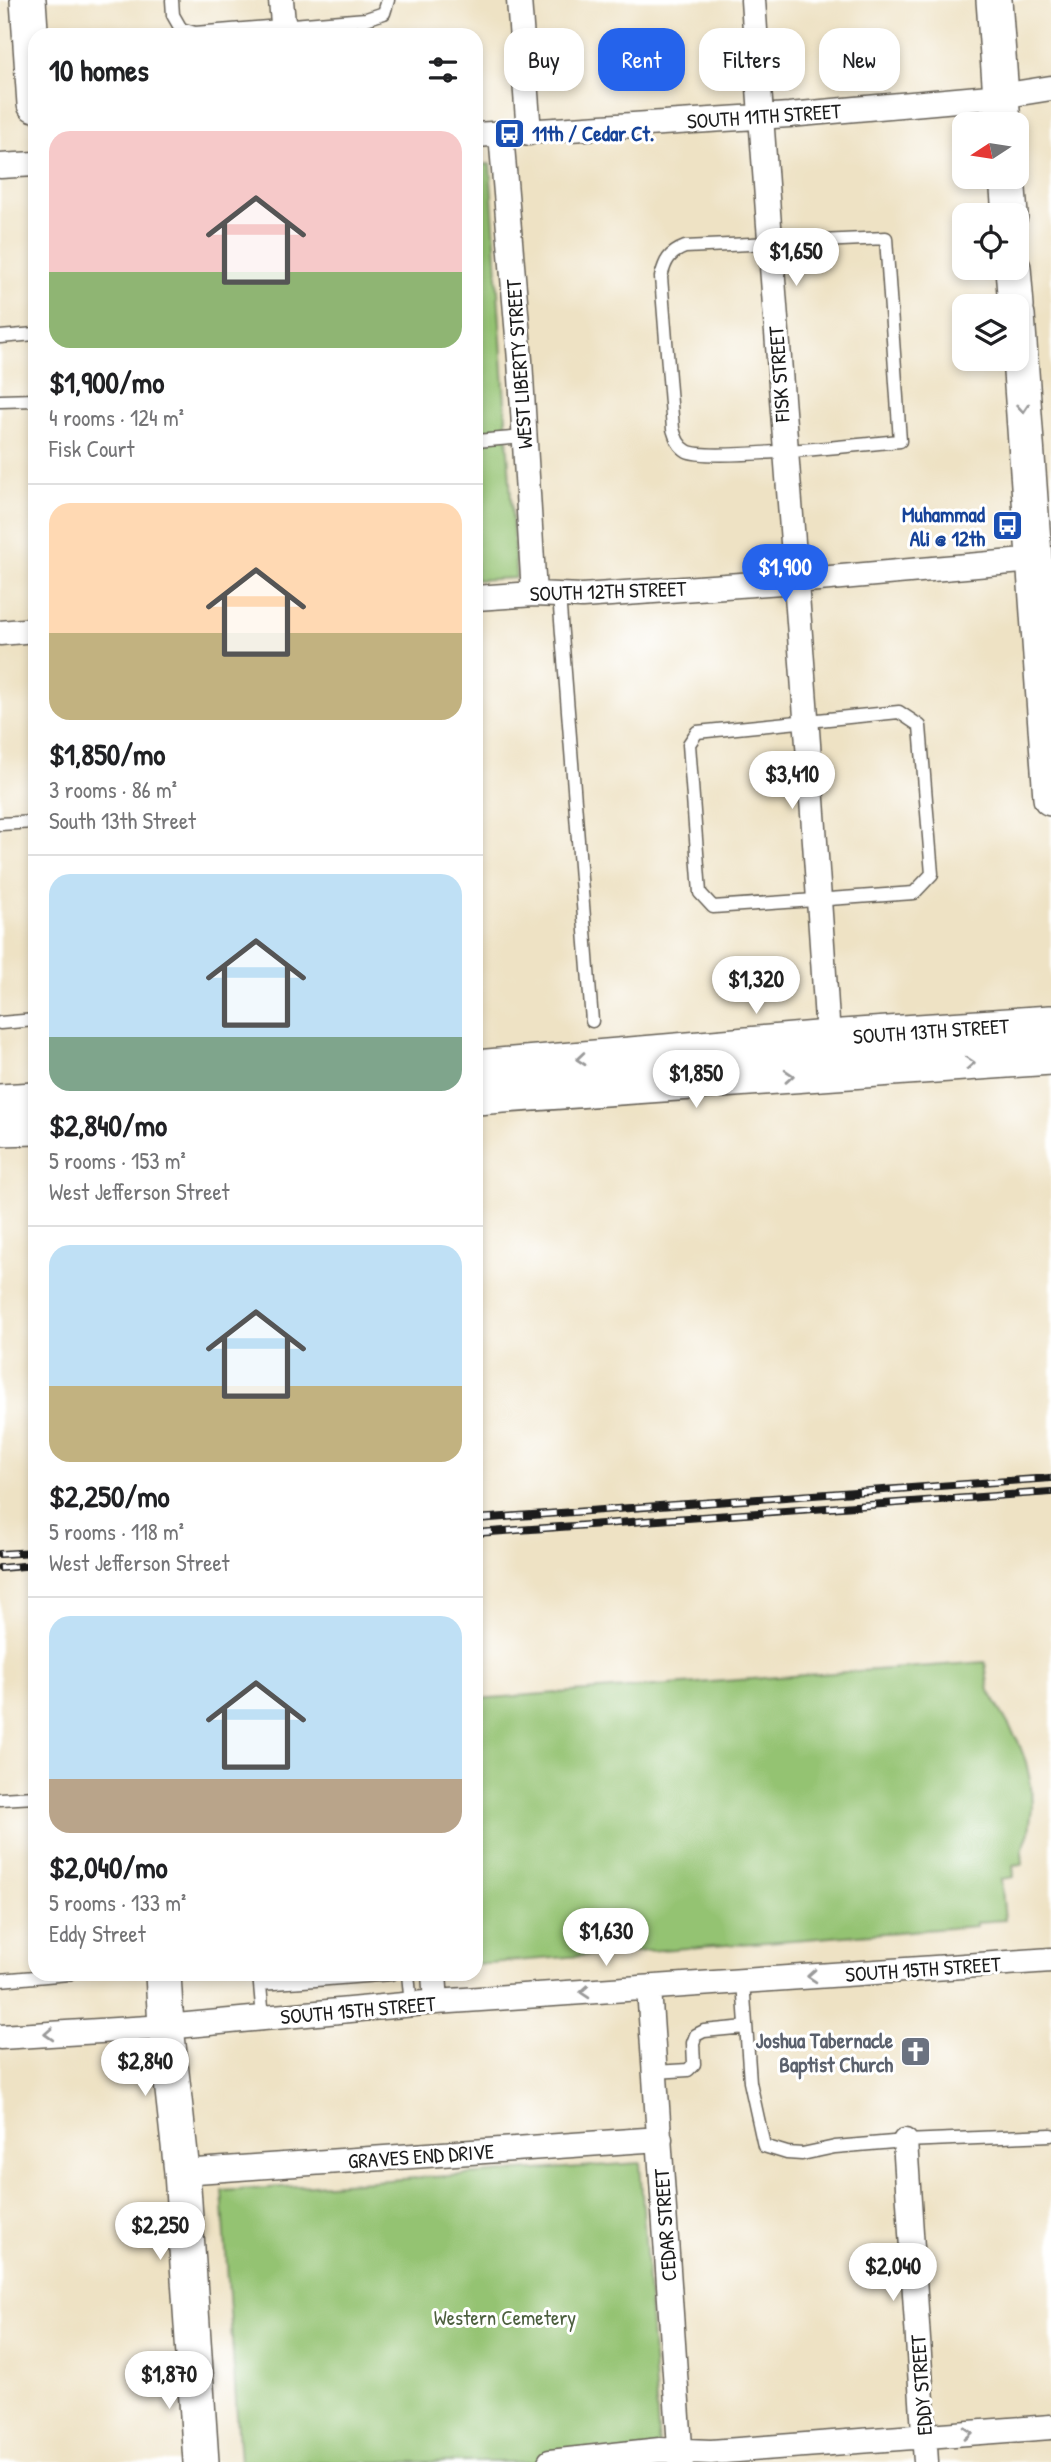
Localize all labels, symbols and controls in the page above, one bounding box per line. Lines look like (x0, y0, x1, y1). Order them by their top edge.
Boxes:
chip: Buy (504, 28, 584, 91)
chip: Rent (598, 28, 685, 91)
chip: Filters (699, 28, 805, 91)
chip: New (819, 28, 900, 91)
text: 10 homes (49, 50, 149, 90)
icon: filters (424, 51, 462, 89)
street label: SOUTH 11TH STREET (686, 96, 843, 136)
north arrow (952, 112, 1029, 189)
map controls (952, 112, 1029, 371)
bus stop icon: 11th / Cedar Ct. (492, 116, 526, 150)
place label: 11th / Cedar Ct. (532, 119, 654, 148)
icon: home (193, 177, 319, 303)
button: locate (952, 203, 1029, 280)
pin: $1,650 (739, 229, 853, 288)
text: $1,650 (769, 235, 823, 266)
street label: WEST LIBERTY STREET (499, 277, 539, 450)
button: layers (952, 294, 1029, 371)
street label: FISK STREET (761, 324, 797, 424)
text: $1,900/mo (49, 362, 164, 402)
text: 4 rooms · 124 m² (49, 402, 184, 433)
one-way arrow (1015, 402, 1030, 413)
text: Fisk Court (49, 433, 134, 464)
place label: Muhammad Ali @ 12th (902, 500, 986, 553)
bus stop icon: Muhammad Ali @ 12th (991, 509, 1025, 543)
pin: $1,900 (728, 544, 842, 604)
icon: home (193, 549, 319, 675)
text: $1,900 (758, 551, 812, 582)
street label: SOUTH 12TH STREET (529, 574, 688, 608)
text: $1,850/mo (49, 734, 165, 774)
pin: $3,410 (735, 752, 849, 811)
text: $3,410 (765, 758, 819, 789)
text: 3 rooms · 86 m² (49, 774, 177, 805)
text: South 13th Street (49, 805, 196, 836)
icon: home (193, 920, 319, 1046)
pin: $1,320 (699, 956, 813, 1016)
text: $1,320 (728, 963, 784, 994)
street label: SOUTH 13TH STREET (852, 1011, 1011, 1051)
pin: $1,850 (639, 1050, 753, 1110)
one-way arrow (575, 1051, 586, 1066)
one-way arrow (965, 1056, 976, 1071)
text: $1,850 (669, 1057, 723, 1088)
one-way arrow (783, 1069, 794, 1084)
text: $2,840/mo (49, 1105, 167, 1145)
text: 5 rooms · 153 m² (49, 1145, 186, 1176)
text: West Jefferson Street (49, 1176, 229, 1207)
icon: home (193, 1291, 319, 1417)
text: $2,250/mo (49, 1476, 170, 1516)
text: 5 rooms · 118 m² (49, 1516, 184, 1547)
text: West Jefferson Street (49, 1547, 229, 1578)
icon: home (193, 1662, 319, 1788)
text: $2,040/mo (49, 1847, 168, 1887)
text: 5 rooms · 133 m² (49, 1887, 186, 1918)
pin: $1,630 (549, 1909, 663, 1968)
text: $1,630 (579, 1915, 633, 1946)
text: Eddy Street (49, 1918, 146, 1949)
street label: SOUTH 15TH STREET (844, 1949, 1003, 1989)
one-way arrow (806, 1969, 817, 1984)
one-way arrow (579, 1984, 590, 1999)
street label: SOUTH 15TH STREET (279, 1989, 438, 2031)
one-way arrow (43, 2026, 54, 2041)
place label: Joshua Tabernacle Baptist Church (755, 2026, 894, 2080)
church icon: Joshua Tabernacle Baptist Church (899, 2035, 933, 2069)
pin: $2,840 (88, 2038, 202, 2098)
text: $2,840 (117, 2045, 173, 2076)
street label: GRAVES END DRIVE (347, 2136, 495, 2176)
street label: CEDAR STREET (647, 2167, 683, 2282)
pin: $2,250 (103, 2202, 217, 2262)
text: $2,250 (131, 2209, 189, 2240)
pin: $2,040 (836, 2244, 950, 2303)
text: $2,040 (865, 2250, 921, 2281)
park label: Western Cemetery (434, 2303, 576, 2332)
street label: EDDY STREET (903, 2333, 939, 2436)
pin: $1,870 (112, 2352, 226, 2411)
text: $1,870 (141, 2358, 197, 2389)
one-way arrow (963, 2426, 974, 2441)

